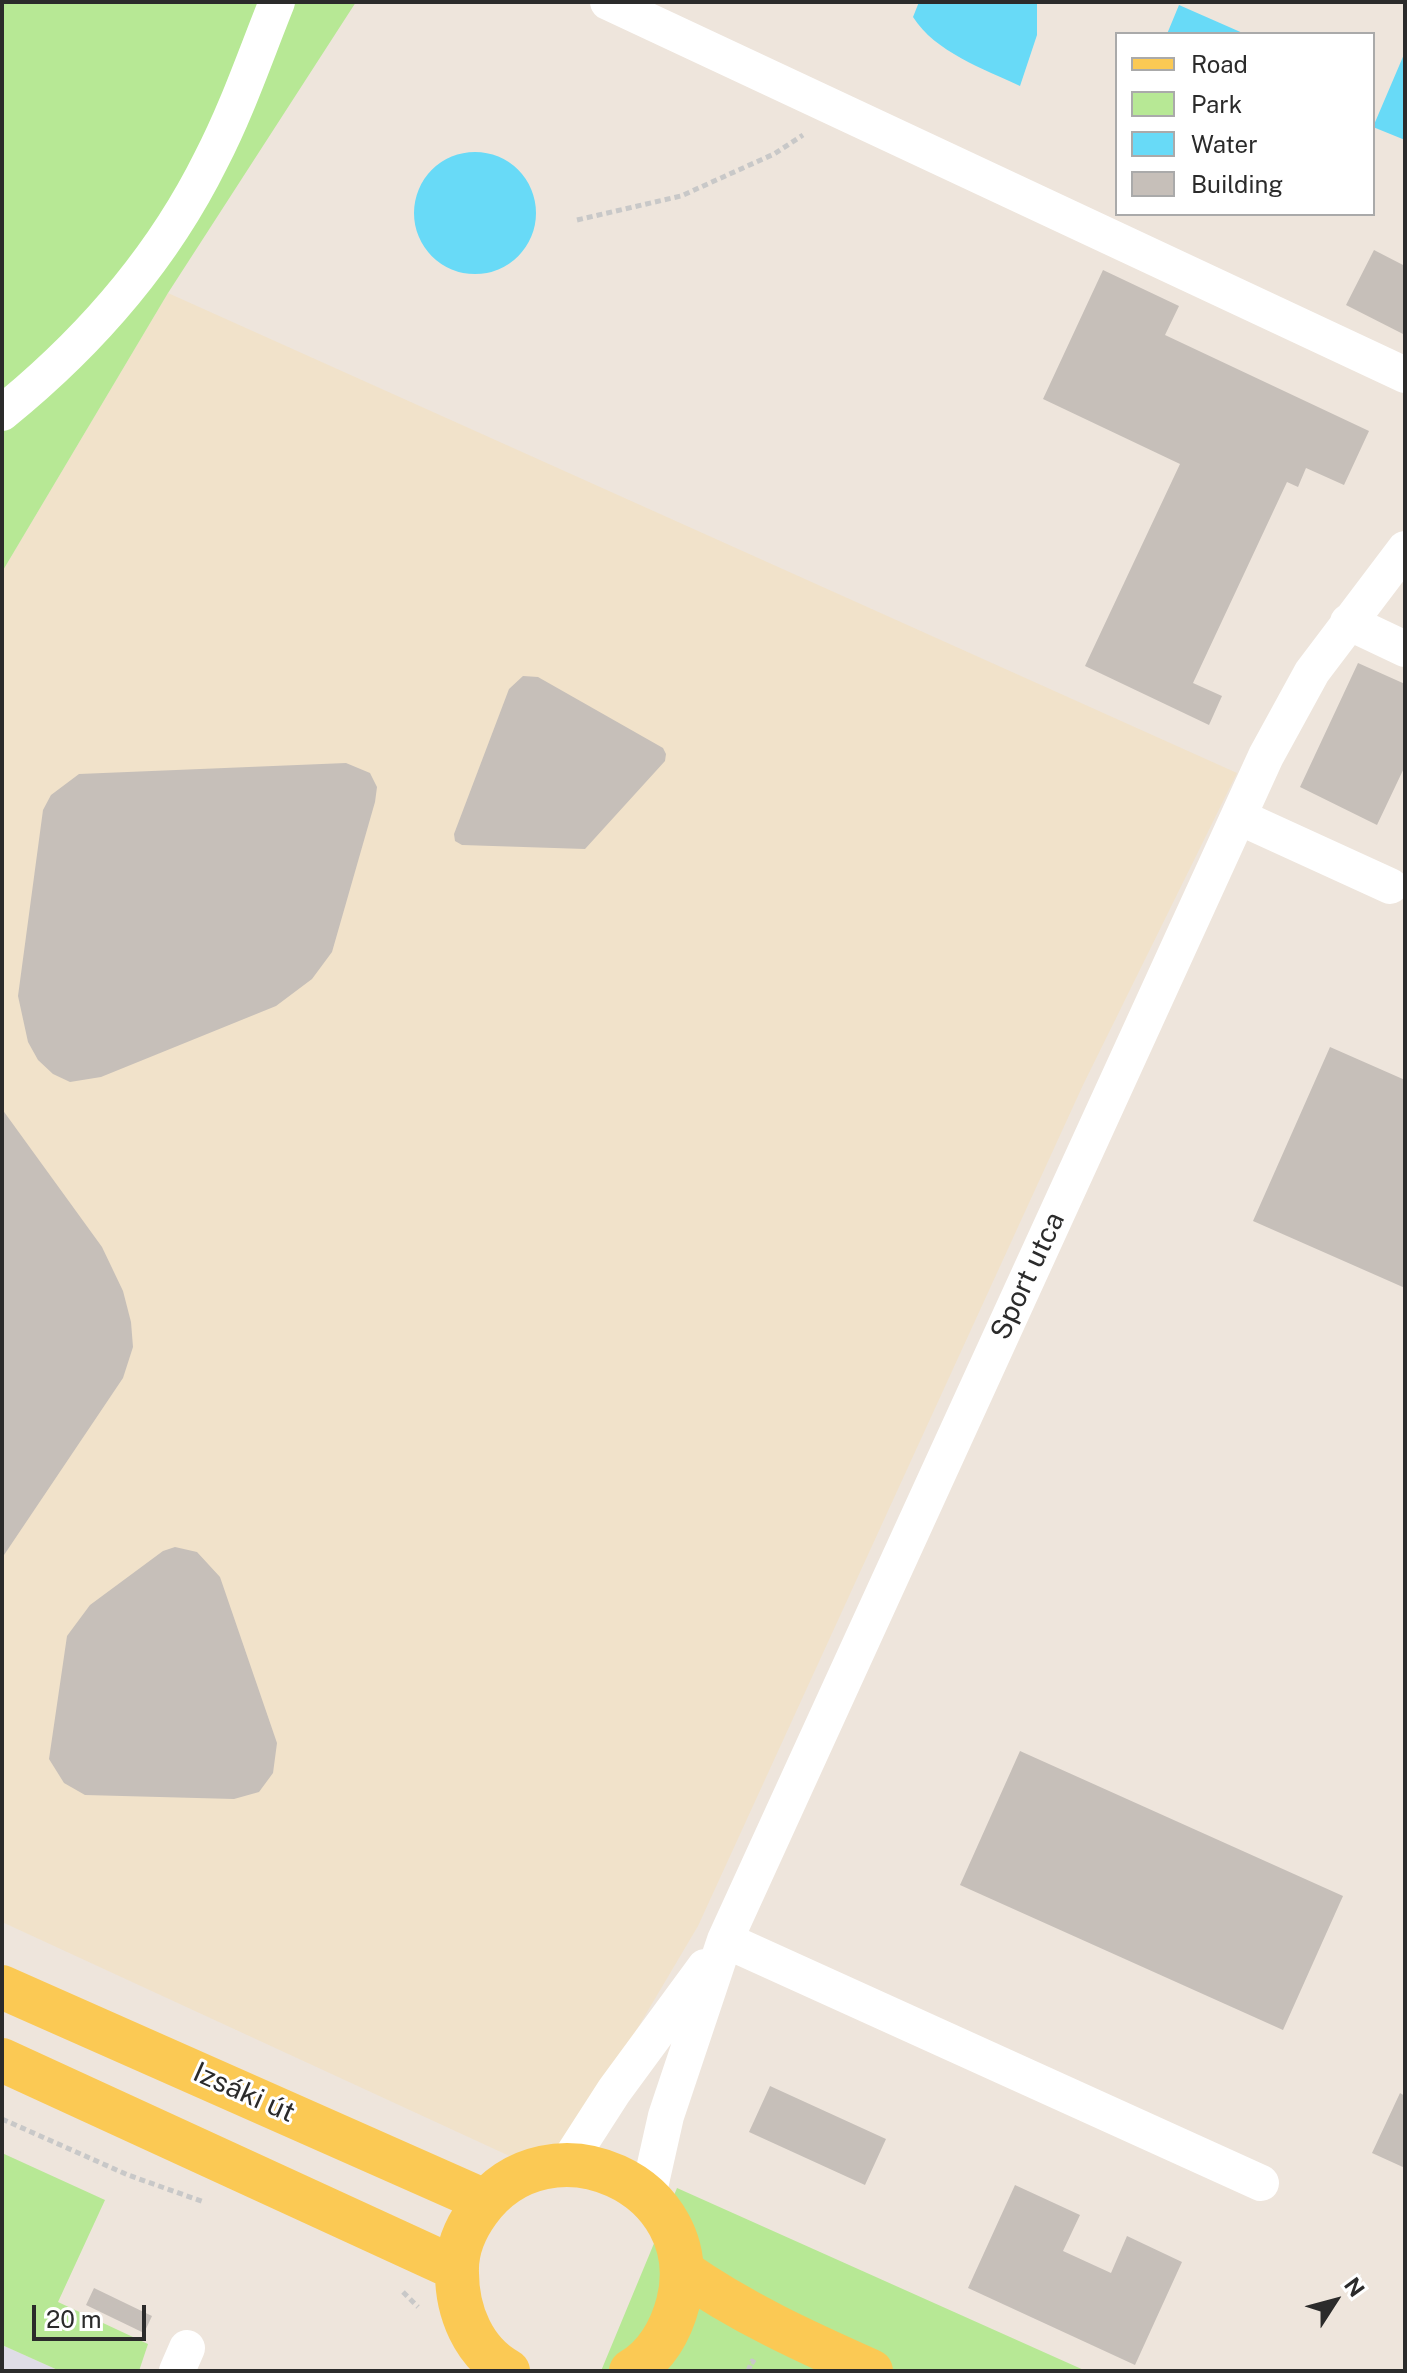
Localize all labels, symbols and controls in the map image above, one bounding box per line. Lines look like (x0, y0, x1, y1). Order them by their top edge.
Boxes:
legend (1115, 32, 1375, 216)
text: Road (1191, 50, 1248, 78)
text: Park (1191, 90, 1242, 118)
text: Water (1191, 130, 1258, 158)
text: Building (1191, 170, 1283, 198)
street label: Sport utca (984, 1207, 1072, 1345)
street label: Izsáki út (188, 2056, 300, 2130)
north arrow (1295, 2261, 1375, 2341)
text: N (1339, 2272, 1370, 2301)
scale bar (36, 2289, 150, 2339)
text: 20 m (46, 2305, 102, 2333)

